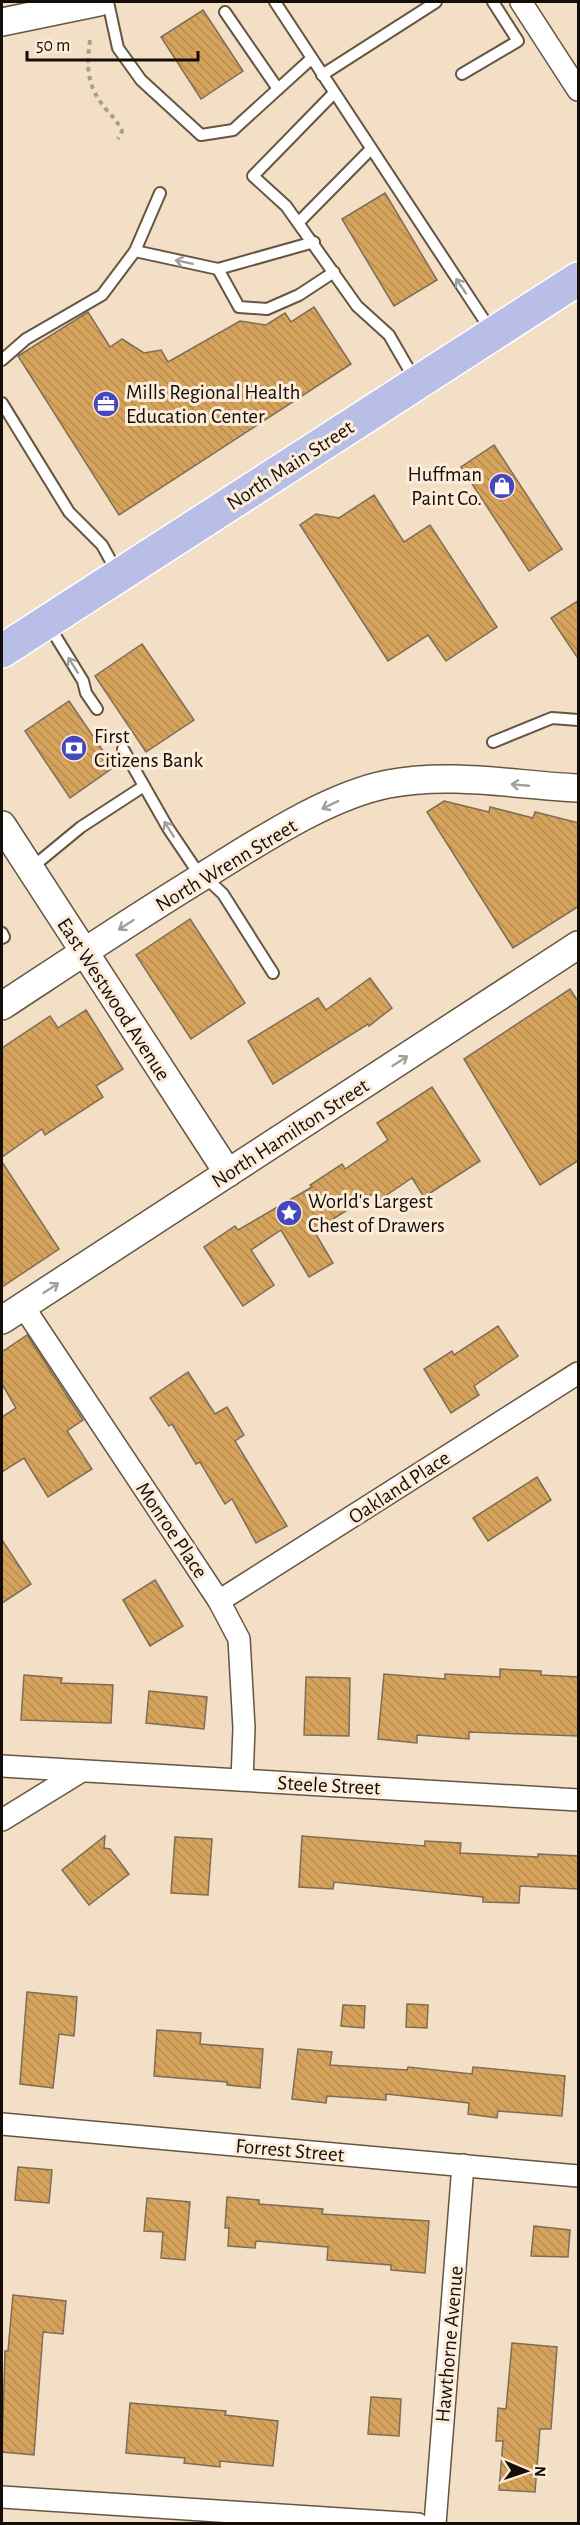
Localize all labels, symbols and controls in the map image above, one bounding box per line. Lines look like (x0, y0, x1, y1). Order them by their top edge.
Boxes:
scale bar (27, 24, 198, 62)
text: 50 m (36, 37, 70, 55)
one-way arrow (175, 255, 194, 267)
one-way arrow (454, 278, 467, 295)
place label: Mills Regional Health Education Center (126, 382, 300, 427)
office icon: Mills Regional Health Education Center (91, 389, 121, 419)
street label: North Main Street (223, 416, 358, 514)
place label: Huffman Paint Co. (408, 464, 482, 509)
shop icon: Huffman Paint Co. (487, 471, 517, 501)
one-way arrow (67, 656, 80, 673)
place label: First Citizens Bank (94, 726, 203, 771)
bank icon: First Citizens Bank (59, 733, 89, 763)
one-way arrow (511, 779, 531, 790)
one-way arrow (321, 800, 339, 812)
street label: North Wrenn Street (152, 815, 301, 916)
one-way arrow (162, 821, 174, 838)
street label: East Westwood Avenue (53, 914, 174, 1084)
one-way arrow (118, 920, 135, 932)
one-way arrow (392, 1055, 408, 1067)
street label: North Hamilton Street (208, 1075, 373, 1192)
place label: World's Largest Chest of Drawers (308, 1191, 445, 1236)
place icon: World's Largest Chest of Drawers (274, 1198, 304, 1228)
one-way arrow (42, 1282, 59, 1294)
street label: Oakland Place (345, 1447, 454, 1528)
street label: Monroe Place (132, 1479, 211, 1582)
street label: Steele Street (277, 1772, 381, 1799)
street label: Forrest Street (235, 2135, 345, 2166)
street label: Hawthorne Avenue (432, 2265, 467, 2423)
north arrow (496, 2441, 556, 2501)
text: N (532, 2466, 548, 2477)

